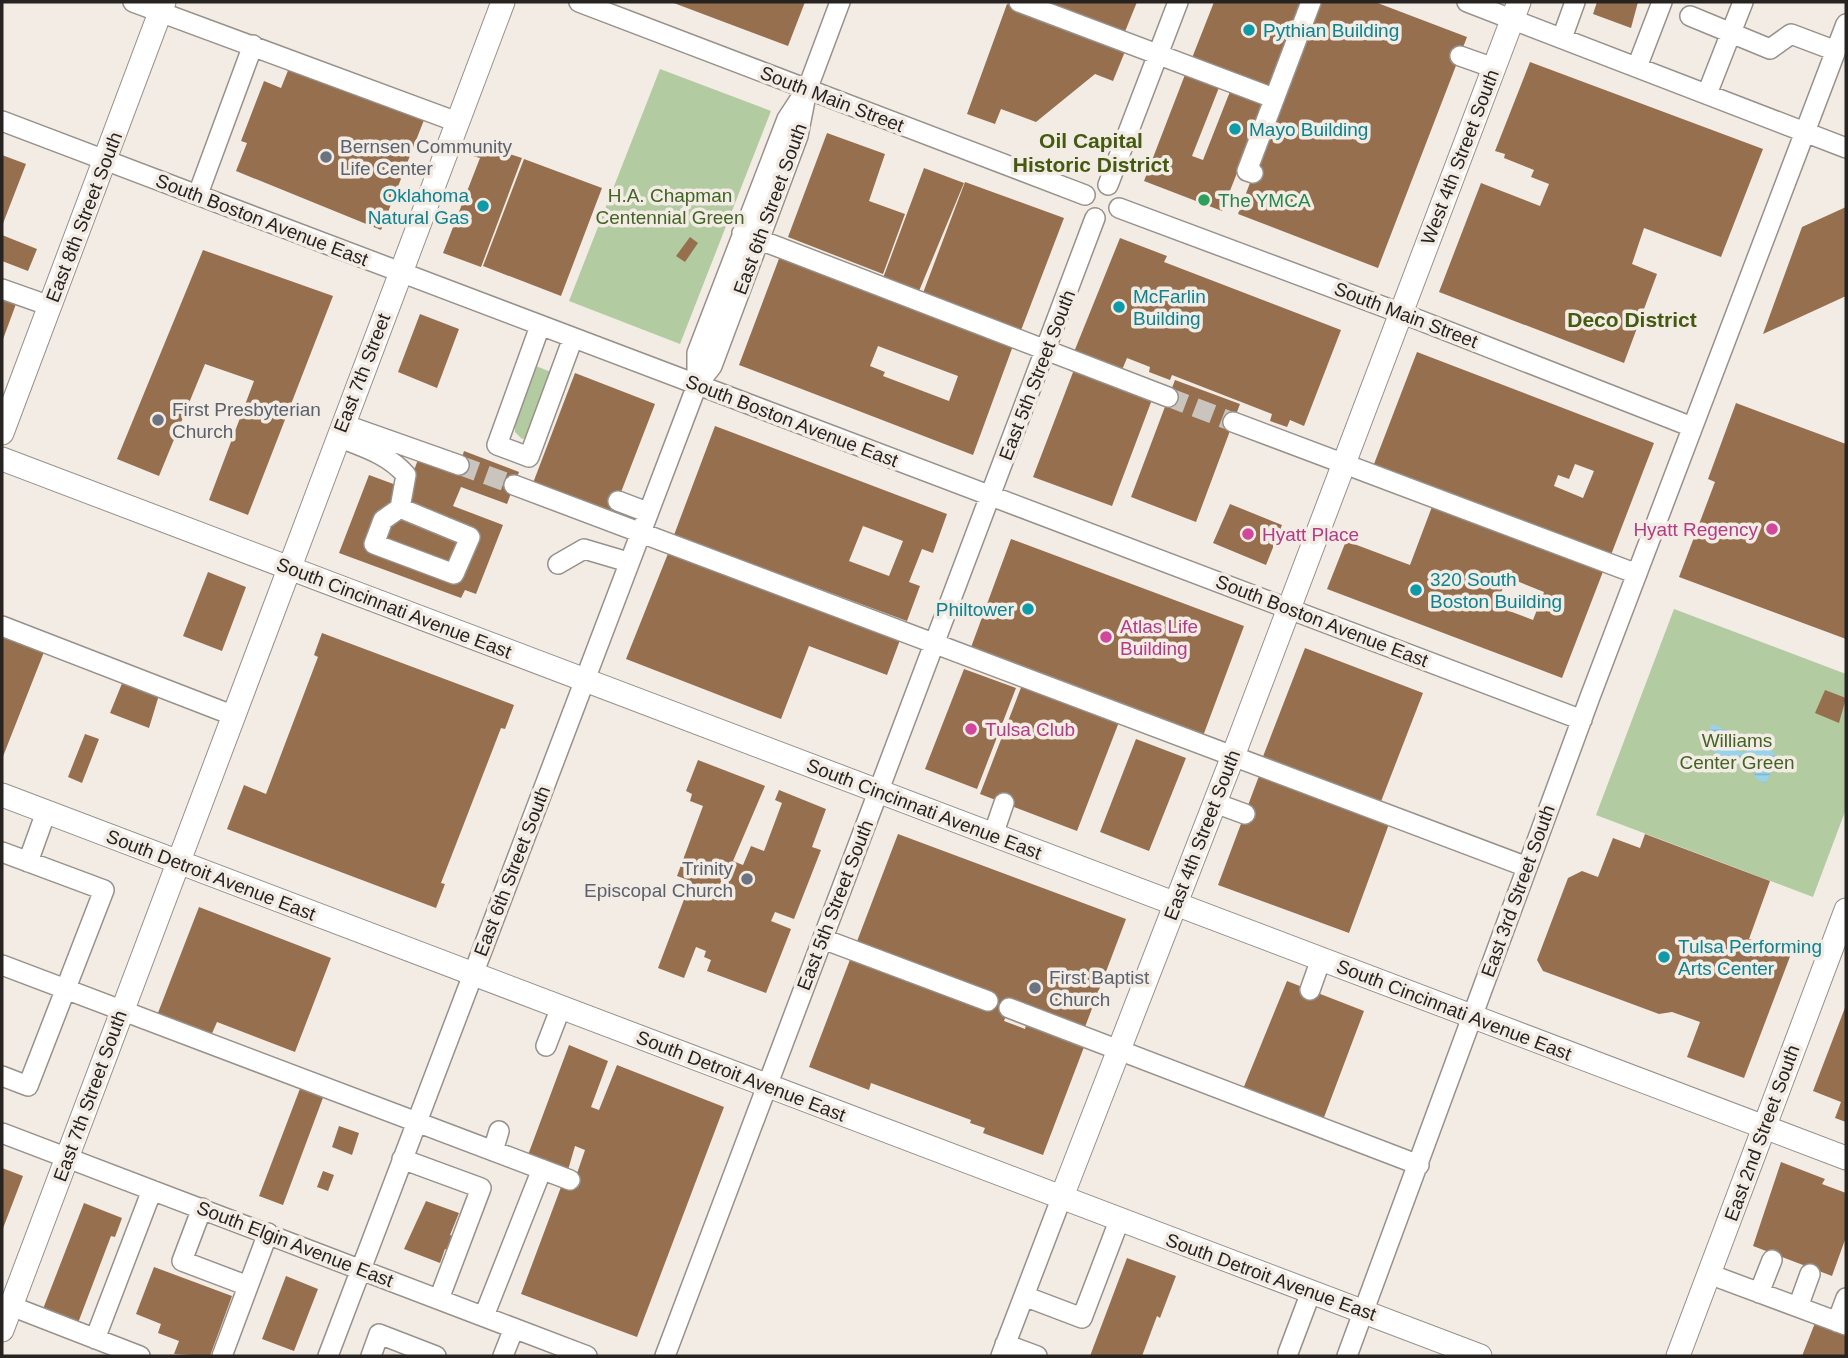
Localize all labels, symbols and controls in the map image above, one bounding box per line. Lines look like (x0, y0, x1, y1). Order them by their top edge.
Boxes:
place label: Pythian Building (1263, 20, 1399, 41)
marker: Pythian Building (1241, 22, 1257, 38)
street label: South Main Street (757, 62, 907, 136)
street label: West 4th Street South (1417, 67, 1503, 247)
place label: Mayo Building (1249, 119, 1368, 140)
street label: East 6th Street South (729, 121, 811, 297)
marker: Mayo Building (1227, 121, 1243, 137)
street label: East 8th Street South (42, 129, 126, 305)
district label: Oil Capital Historic District (1013, 129, 1169, 176)
place label: Bernsen Community Life Center (340, 136, 513, 179)
marker: Bernsen Community Life Center (318, 149, 334, 165)
street label: South Boston Avenue East (153, 170, 372, 271)
place label: Oklahoma Natural Gas (368, 185, 469, 228)
park label: H.A. Chapman Centennial Green (596, 185, 744, 228)
place label: The YMCA (1218, 190, 1311, 211)
marker: The YMCA (1196, 192, 1212, 208)
marker: Oklahoma Natural Gas (475, 198, 491, 214)
street label: South Main Street (1331, 278, 1481, 352)
place label: McFarlin Building (1133, 286, 1206, 329)
street label: East 5th Street South (995, 287, 1079, 463)
marker: McFarlin Building (1111, 299, 1127, 315)
district label: Deco District (1567, 308, 1697, 331)
street label: East 7th Street (330, 310, 395, 435)
street label: South Boston Avenue East (683, 371, 902, 472)
place label: First Presbyterian Church (172, 399, 321, 442)
marker: First Presbyterian Church (150, 412, 166, 428)
place label: Hyatt Regency (1633, 519, 1758, 540)
marker: Hyatt Regency (1764, 521, 1780, 537)
place label: Hyatt Place (1262, 524, 1359, 545)
marker: Hyatt Place (1240, 526, 1256, 542)
street label: South Cincinnati Avenue East (274, 553, 515, 663)
place label: 320 South Boston Building (1430, 569, 1562, 612)
street label: South Boston Avenue East (1213, 571, 1432, 672)
marker: 320 South Boston Building (1408, 582, 1424, 598)
place label: Philtower (936, 599, 1015, 620)
marker: Philtower (1020, 601, 1036, 617)
place label: Atlas Life Building (1120, 616, 1198, 659)
marker: Atlas Life Building (1098, 629, 1114, 645)
place label: Tulsa Club (985, 719, 1075, 740)
marker: Tulsa Club (963, 721, 979, 737)
park label: Williams Center Green (1679, 730, 1795, 773)
street label: East 4th Street South (1160, 747, 1244, 923)
street label: South Cincinnati Avenue East (804, 754, 1045, 864)
street label: East 6th Street South (470, 783, 554, 959)
street label: East 3rd Street South (1477, 802, 1559, 980)
street label: East 5th Street South (793, 817, 877, 993)
street label: South Detroit Avenue East (103, 825, 319, 925)
place label: Trinity Episcopal Church (584, 858, 733, 901)
marker: Trinity Episcopal Church (739, 871, 755, 887)
place label: Tulsa Performing Arts Center (1678, 936, 1822, 979)
marker: Tulsa Performing Arts Center (1656, 949, 1672, 965)
street label: South Cincinnati Avenue East (1334, 955, 1575, 1065)
place label: First Baptist Church (1049, 967, 1150, 1010)
marker: First Baptist Church (1027, 980, 1043, 996)
street label: East 7th Street South (49, 1008, 131, 1184)
street label: South Detroit Avenue East (633, 1026, 849, 1126)
street label: East 2nd Street South (1720, 1042, 1804, 1224)
street label: South Elgin Avenue East (194, 1197, 397, 1291)
street label: South Detroit Avenue East (1163, 1229, 1380, 1325)

